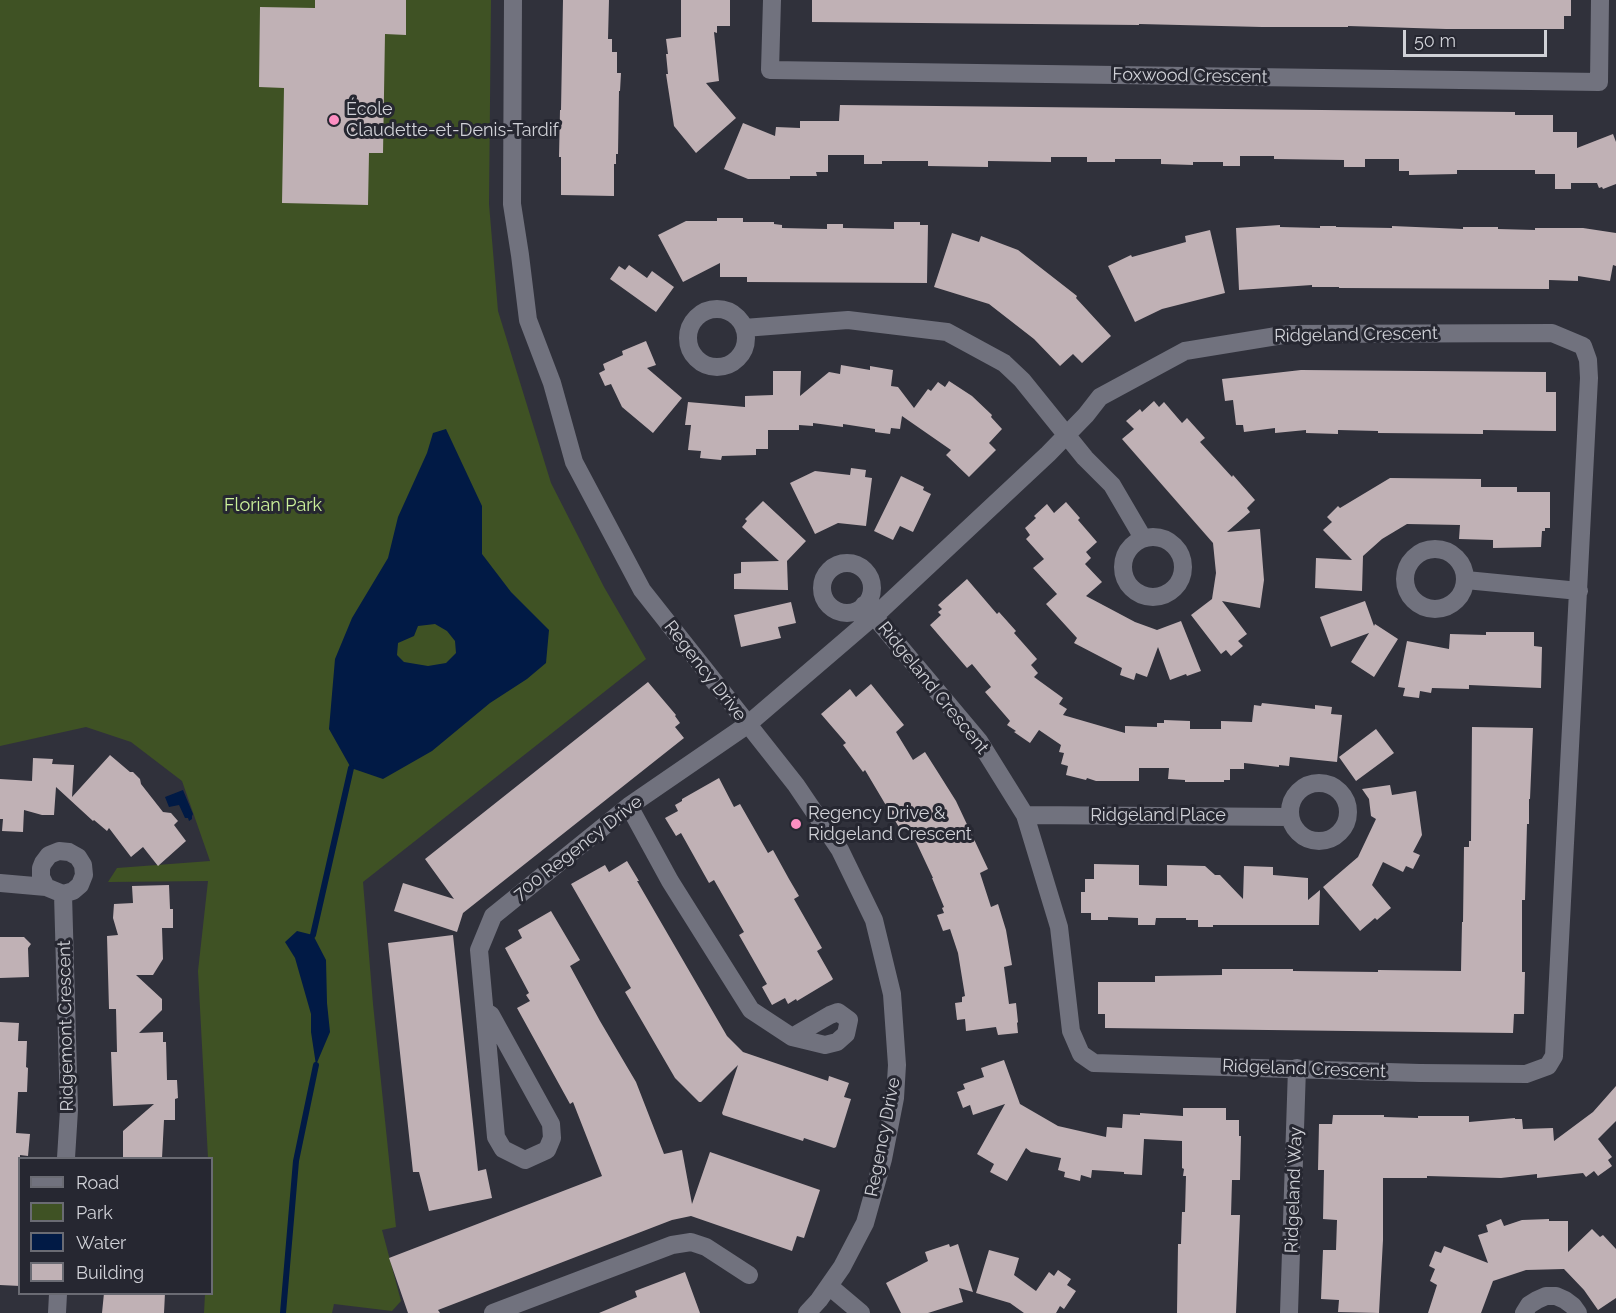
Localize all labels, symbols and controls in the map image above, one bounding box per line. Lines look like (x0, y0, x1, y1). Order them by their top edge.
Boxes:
scale bar (1406, 18, 1550, 56)
text: 50 m (1414, 30, 1456, 51)
street label: Foxwood Crescent (1112, 64, 1268, 88)
place label: École Claudette-et-Denis-Tardif (346, 99, 559, 142)
marker: École Claudette-et-Denis-Tardif (327, 113, 341, 127)
street label: Ridgeland Crescent (1274, 323, 1438, 347)
park label: Florian Park (224, 495, 322, 517)
street label: Regency Drive (659, 617, 751, 725)
street label: Ridgeland Crescent (873, 618, 993, 758)
street label: 700 Regency Drive (509, 791, 647, 905)
place label: Regency Drive & Ridgeland Crescent (808, 803, 972, 846)
street label: Ridgeland Place (1090, 805, 1226, 827)
marker: Regency Drive & Ridgeland Crescent (789, 817, 803, 831)
street label: Ridgemont Crescent (54, 940, 78, 1112)
street label: Ridgeland Crescent (1222, 1055, 1386, 1083)
street label: Regency Drive (861, 1075, 905, 1199)
street label: Ridgeland Way (1281, 1126, 1307, 1254)
legend (18, 1157, 213, 1295)
text: Road (76, 1172, 119, 1193)
text: Park (76, 1202, 113, 1223)
text: Water (76, 1232, 126, 1253)
text: Building (76, 1262, 144, 1283)

